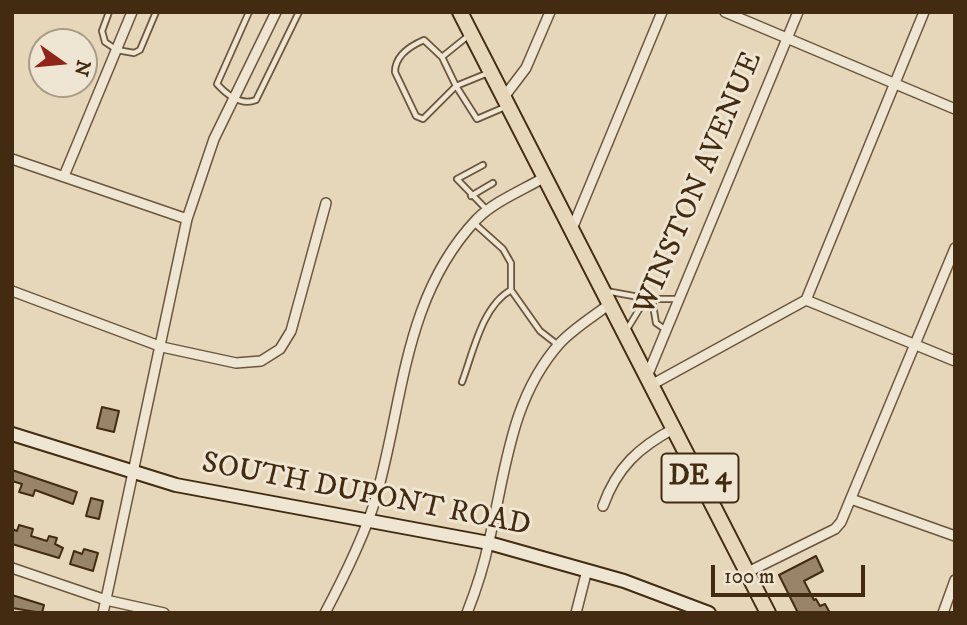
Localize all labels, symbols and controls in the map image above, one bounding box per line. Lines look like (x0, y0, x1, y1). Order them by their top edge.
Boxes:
north arrow (28, 28, 98, 98)
street label: WINSTON AVENUE (628, 47, 772, 321)
text: N (69, 58, 95, 79)
street label: SOUTH DUPONT ROAD (199, 446, 533, 546)
road number: DE 4 (662, 454, 738, 503)
scale bar (715, 552, 869, 596)
text: 100 m (724, 564, 775, 590)

